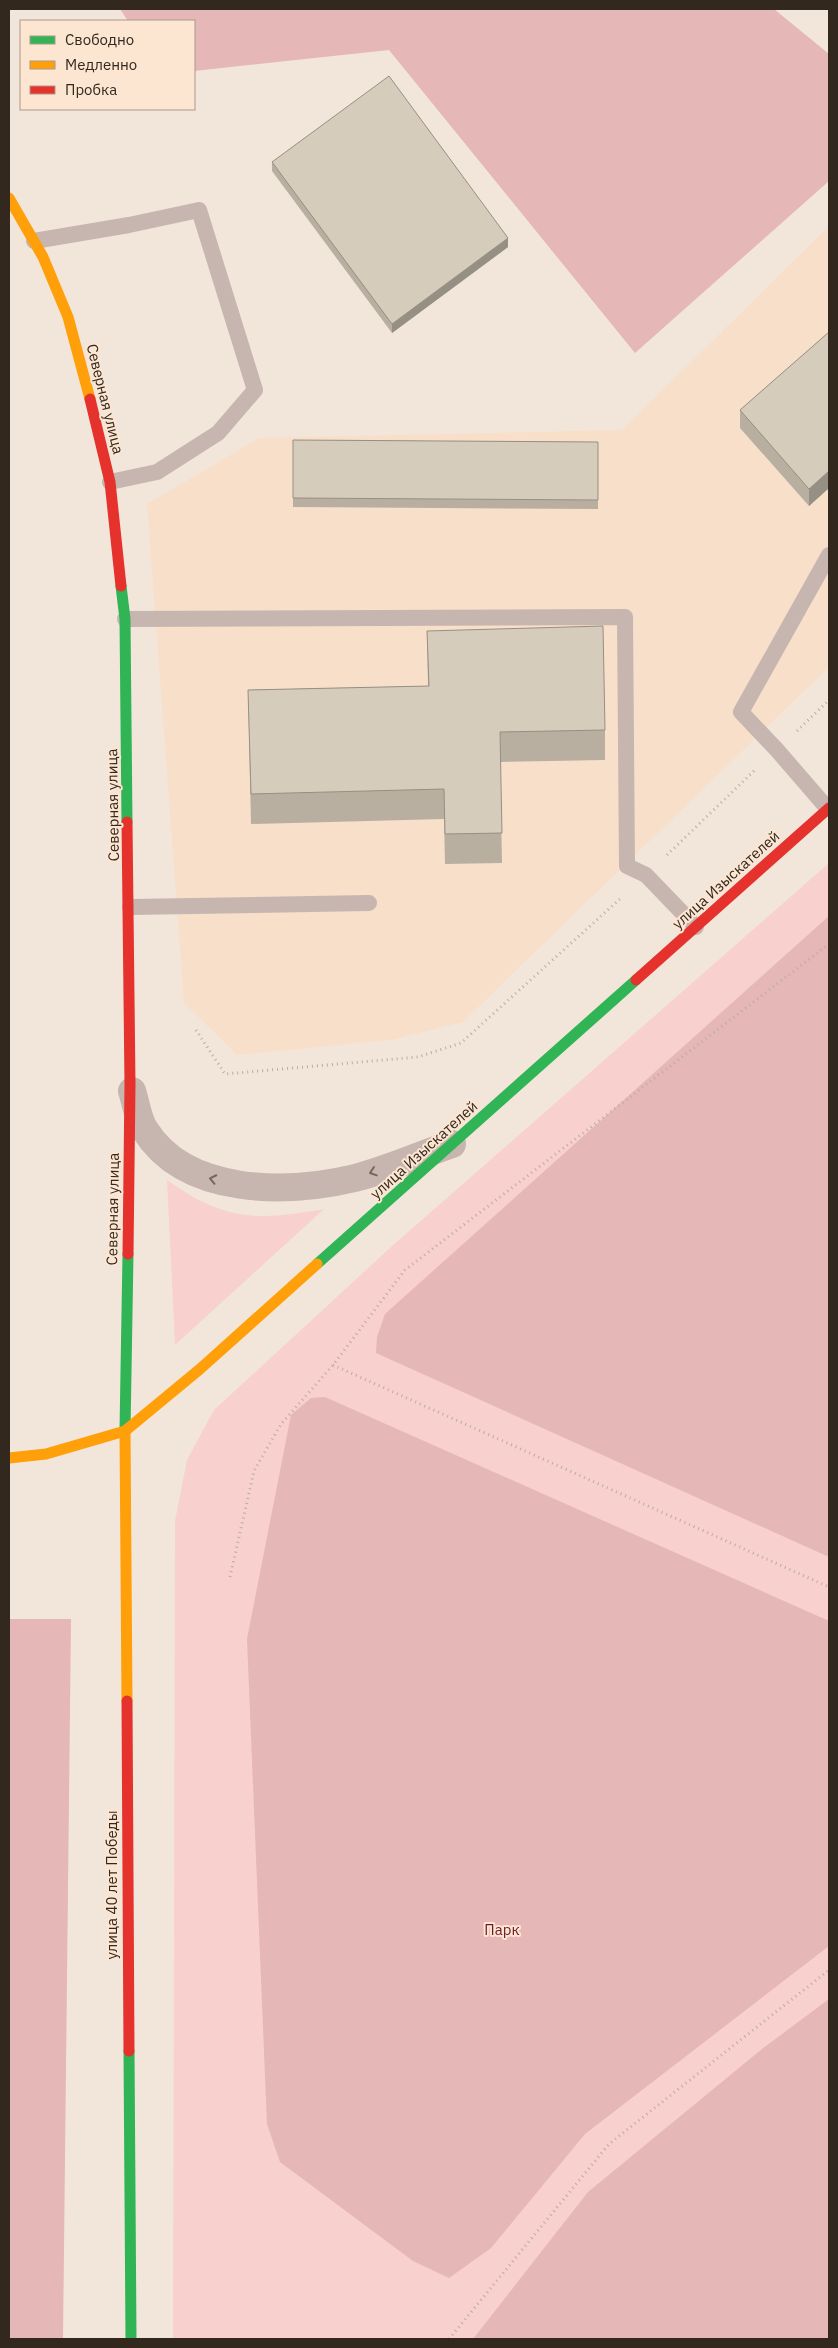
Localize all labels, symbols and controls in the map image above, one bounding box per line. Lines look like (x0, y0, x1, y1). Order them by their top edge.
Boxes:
legend (20, 20, 195, 110)
text: Свободно (65, 30, 134, 49)
text: Медленно (65, 55, 137, 74)
text: Пробка (65, 80, 117, 99)
street label: Северная улица (83, 342, 128, 456)
street label: Северная улица (102, 748, 123, 862)
street label: улица Изыскателей (668, 826, 783, 933)
street label: улица Изыскателей (366, 1096, 481, 1203)
street label: Северная улица (102, 1152, 123, 1266)
one-way arrow (369, 1166, 377, 1176)
one-way arrow (208, 1174, 217, 1185)
street label: улица 40 лет Победы (102, 1810, 121, 1960)
park label: Парк (484, 1920, 520, 1939)

